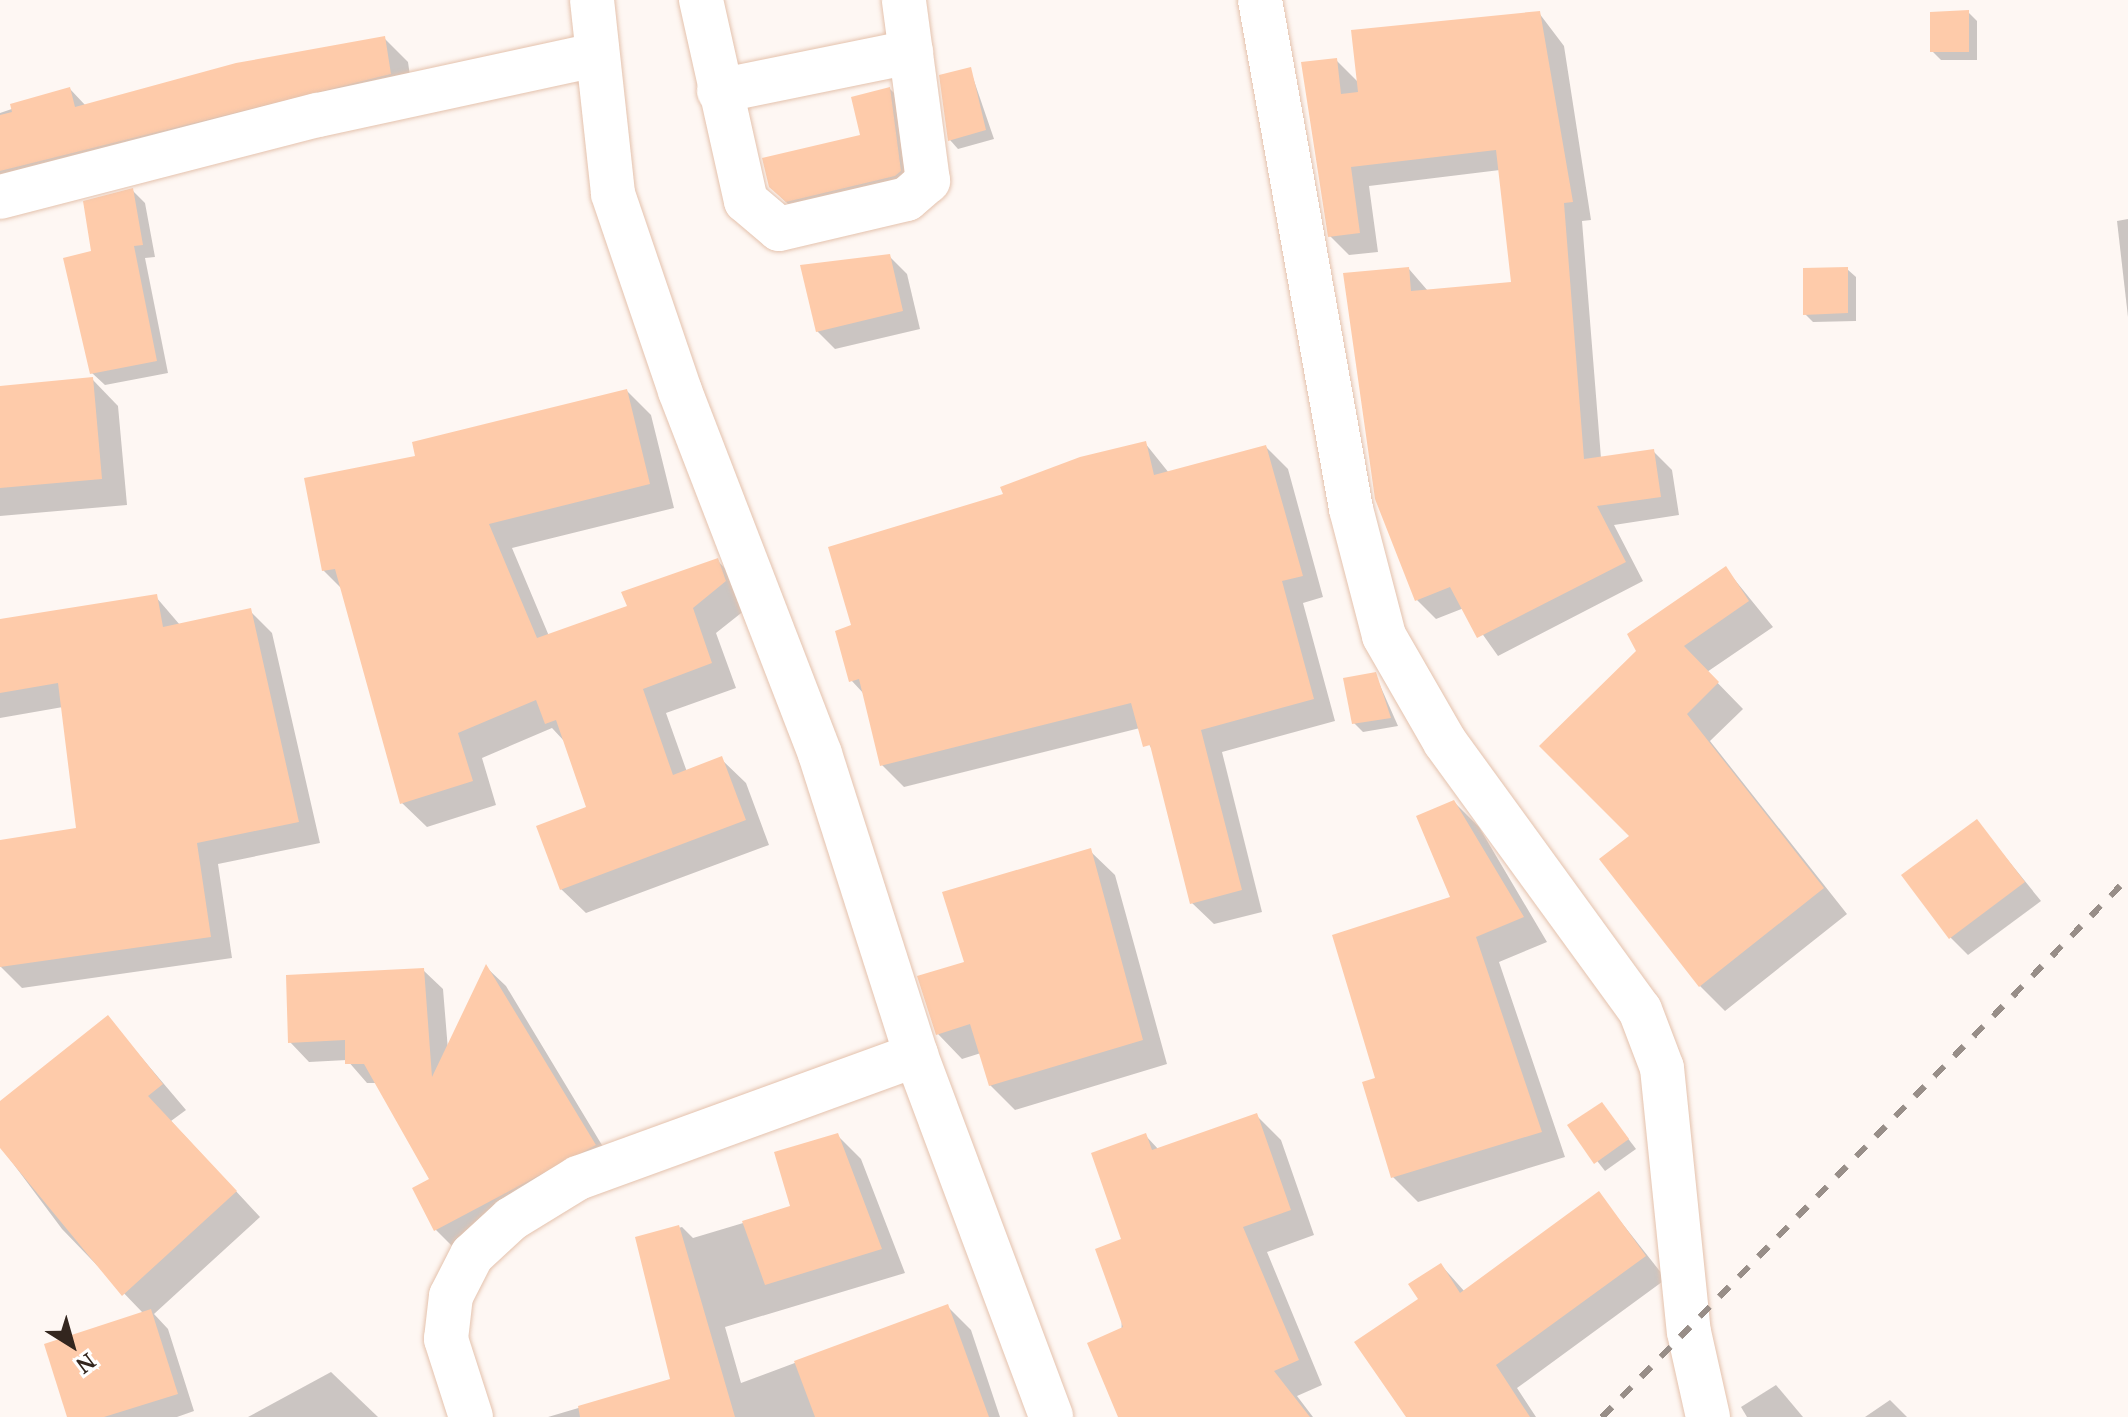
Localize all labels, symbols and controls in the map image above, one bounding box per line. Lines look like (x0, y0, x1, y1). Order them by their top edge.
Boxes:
north arrow (32, 1305, 112, 1385)
text: N (70, 1347, 102, 1381)

